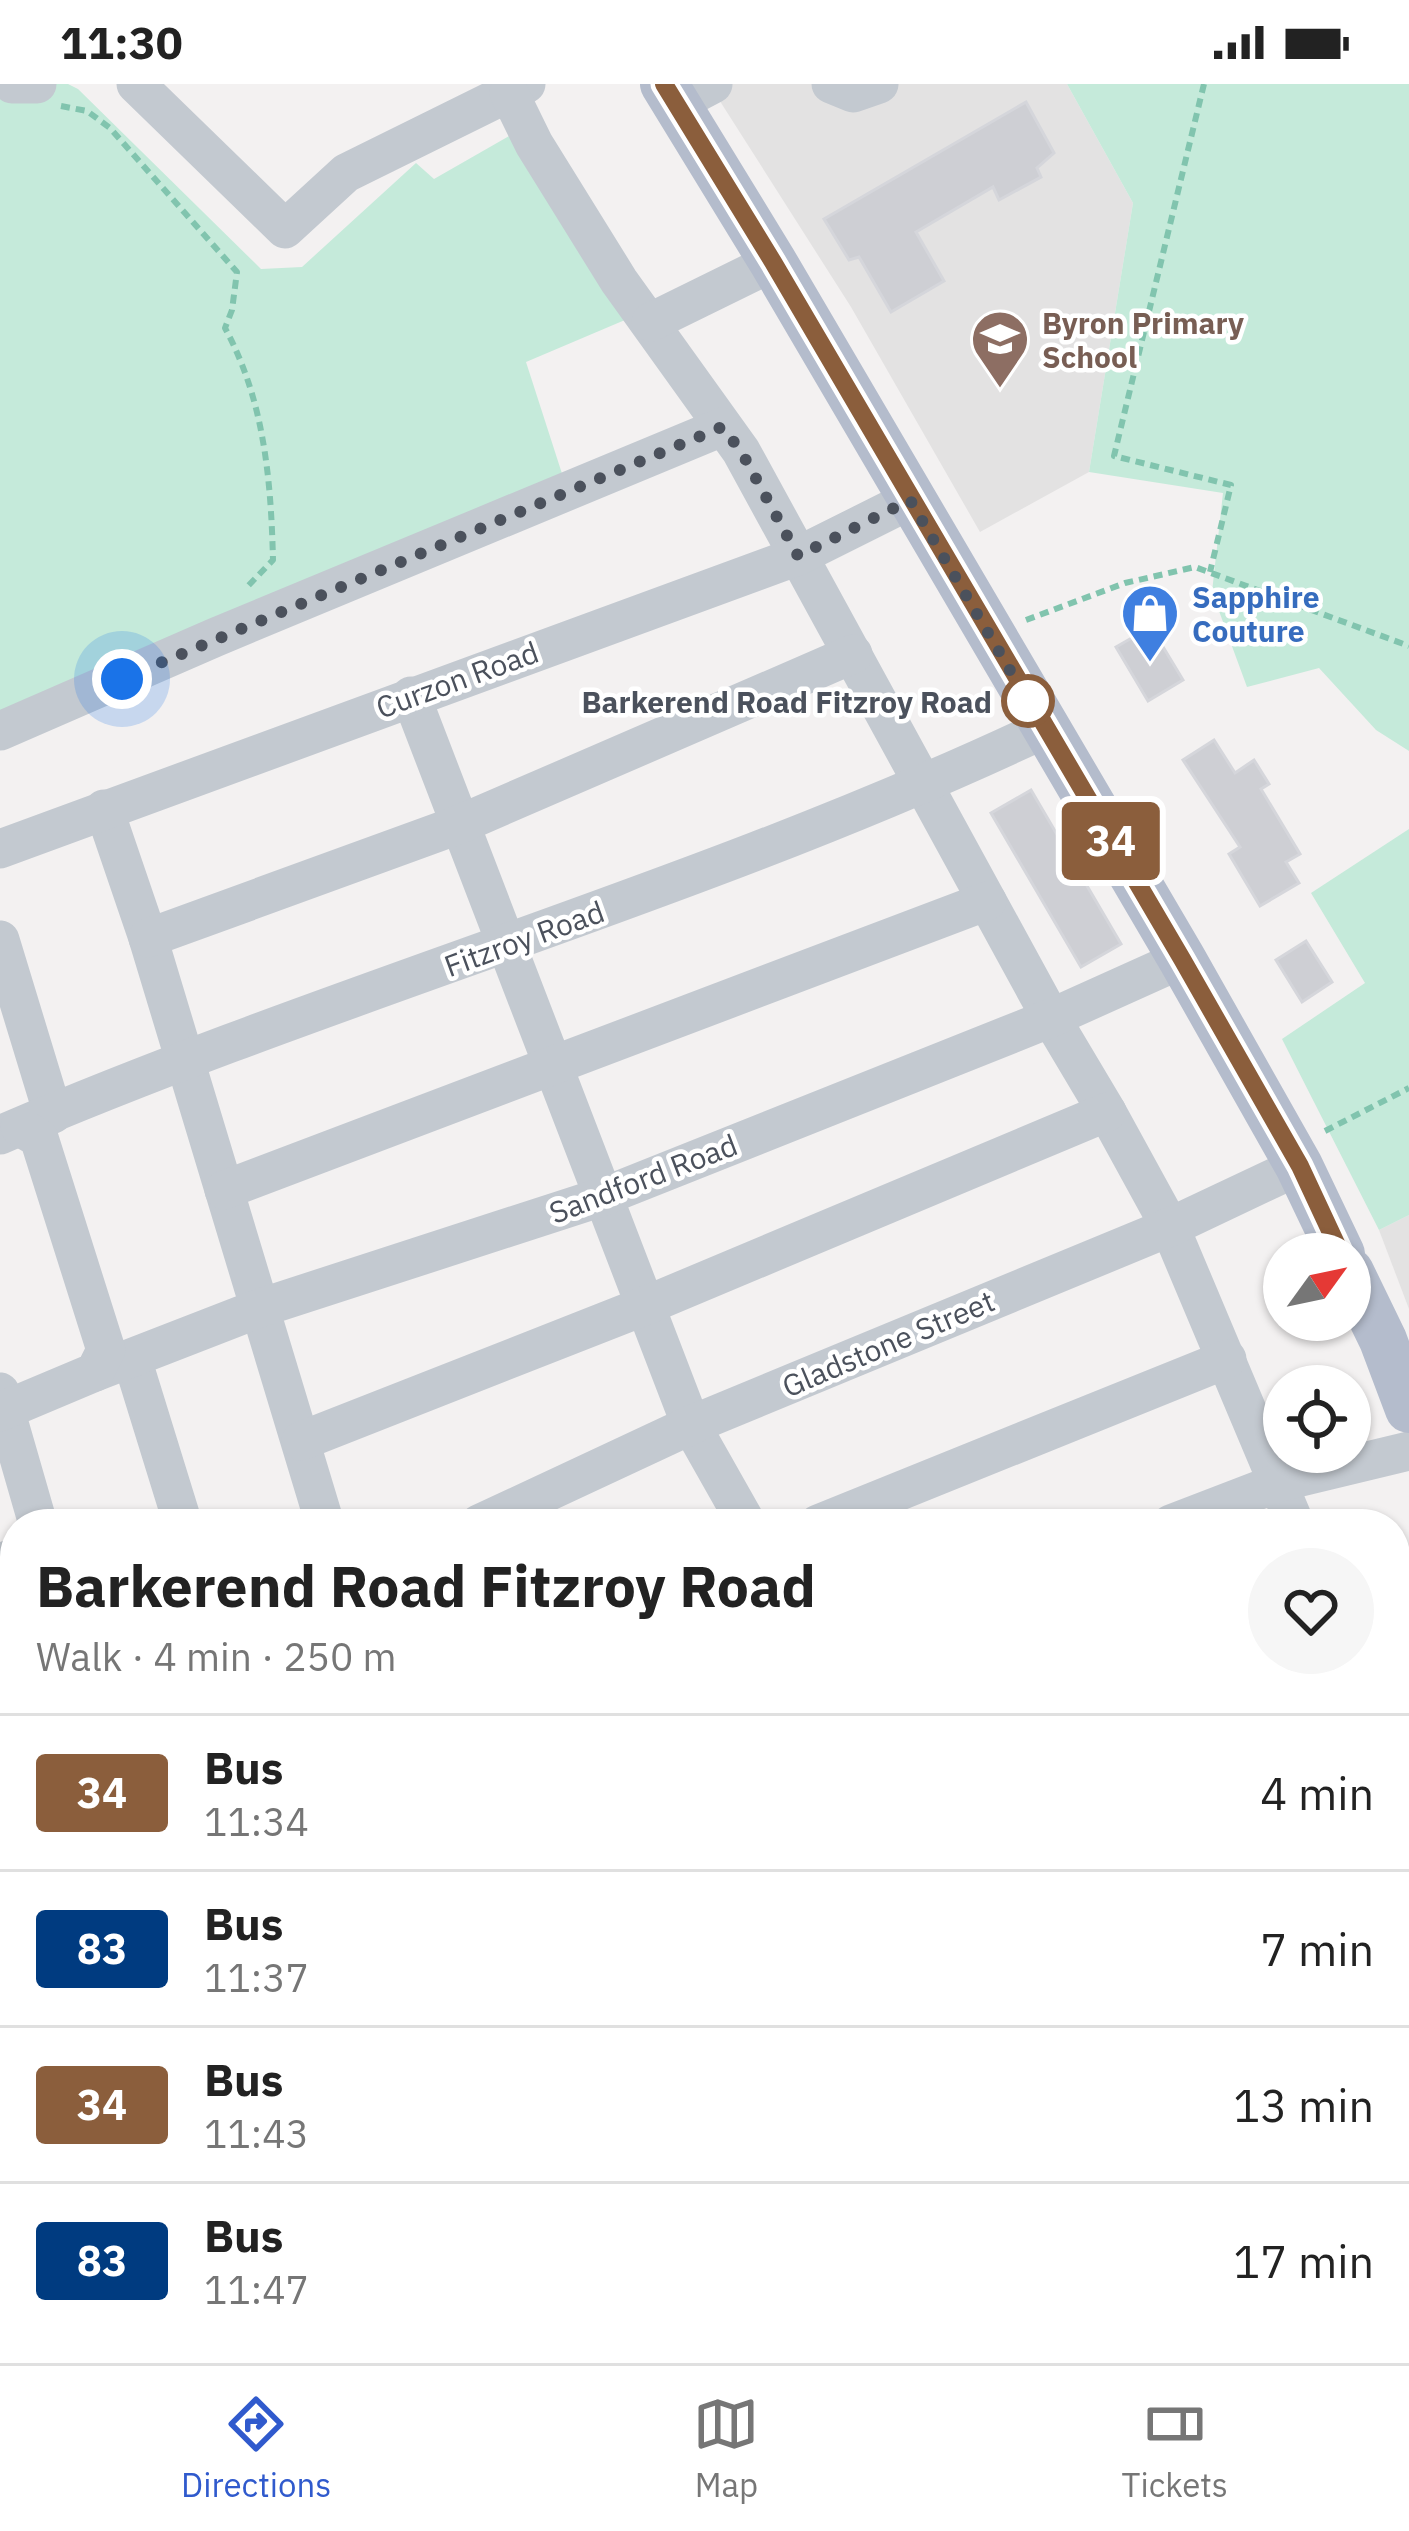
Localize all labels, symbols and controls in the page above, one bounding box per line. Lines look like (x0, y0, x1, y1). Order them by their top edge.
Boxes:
text: 11:30 (60, 13, 183, 71)
place label: Byron Primary School (1042, 303, 1244, 376)
school or university icon: Byron Primary School (969, 308, 1031, 390)
place label: Sapphire Couture (1192, 577, 1320, 650)
shop icon: Sapphire Couture (1119, 582, 1181, 664)
street label: Curzon Road (370, 632, 544, 726)
your location (92, 649, 152, 709)
marker: Barkerend Road Fitzroy Road (1003, 676, 1053, 726)
place label: Barkerend Road Fitzroy Road (581, 682, 992, 721)
line badge: 34 (1057, 802, 1165, 880)
text: 34 (1086, 813, 1136, 868)
street label: Fitzroy Road (439, 891, 609, 985)
street label: Sandford Road (543, 1124, 743, 1232)
north arrow (1263, 1233, 1371, 1341)
map controls (1263, 1233, 1371, 1473)
street label: Gladstone Street (776, 1281, 1000, 1405)
button: locate (1263, 1365, 1371, 1473)
button: heart (1248, 1548, 1374, 1674)
text: Barkerend Road Fitzroy Road (36, 1549, 816, 1623)
text: Walk · 4 min · 250 m (36, 1631, 397, 1682)
text: Bus (204, 1738, 284, 1796)
text: 4 min (1260, 1764, 1374, 1822)
text: 34 (77, 1765, 127, 1820)
text: 11:34 (204, 1796, 309, 1847)
text: Bus (204, 1894, 284, 1952)
text: 7 min (1260, 1920, 1374, 1978)
text: 83 (77, 1921, 127, 1976)
text: 11:37 (204, 1952, 309, 2003)
text: Bus (204, 2050, 284, 2108)
text: 13 min (1233, 2076, 1374, 2134)
text: 34 (77, 2077, 127, 2132)
text: 11:43 (204, 2108, 309, 2159)
text: Bus (204, 2206, 284, 2264)
text: 17 min (1233, 2232, 1374, 2290)
text: 83 (77, 2233, 127, 2288)
text: 11:47 (204, 2264, 309, 2315)
tab: Directions (181, 2391, 331, 2506)
tab: Map (693, 2391, 759, 2506)
tab: Tickets (1122, 2391, 1228, 2506)

